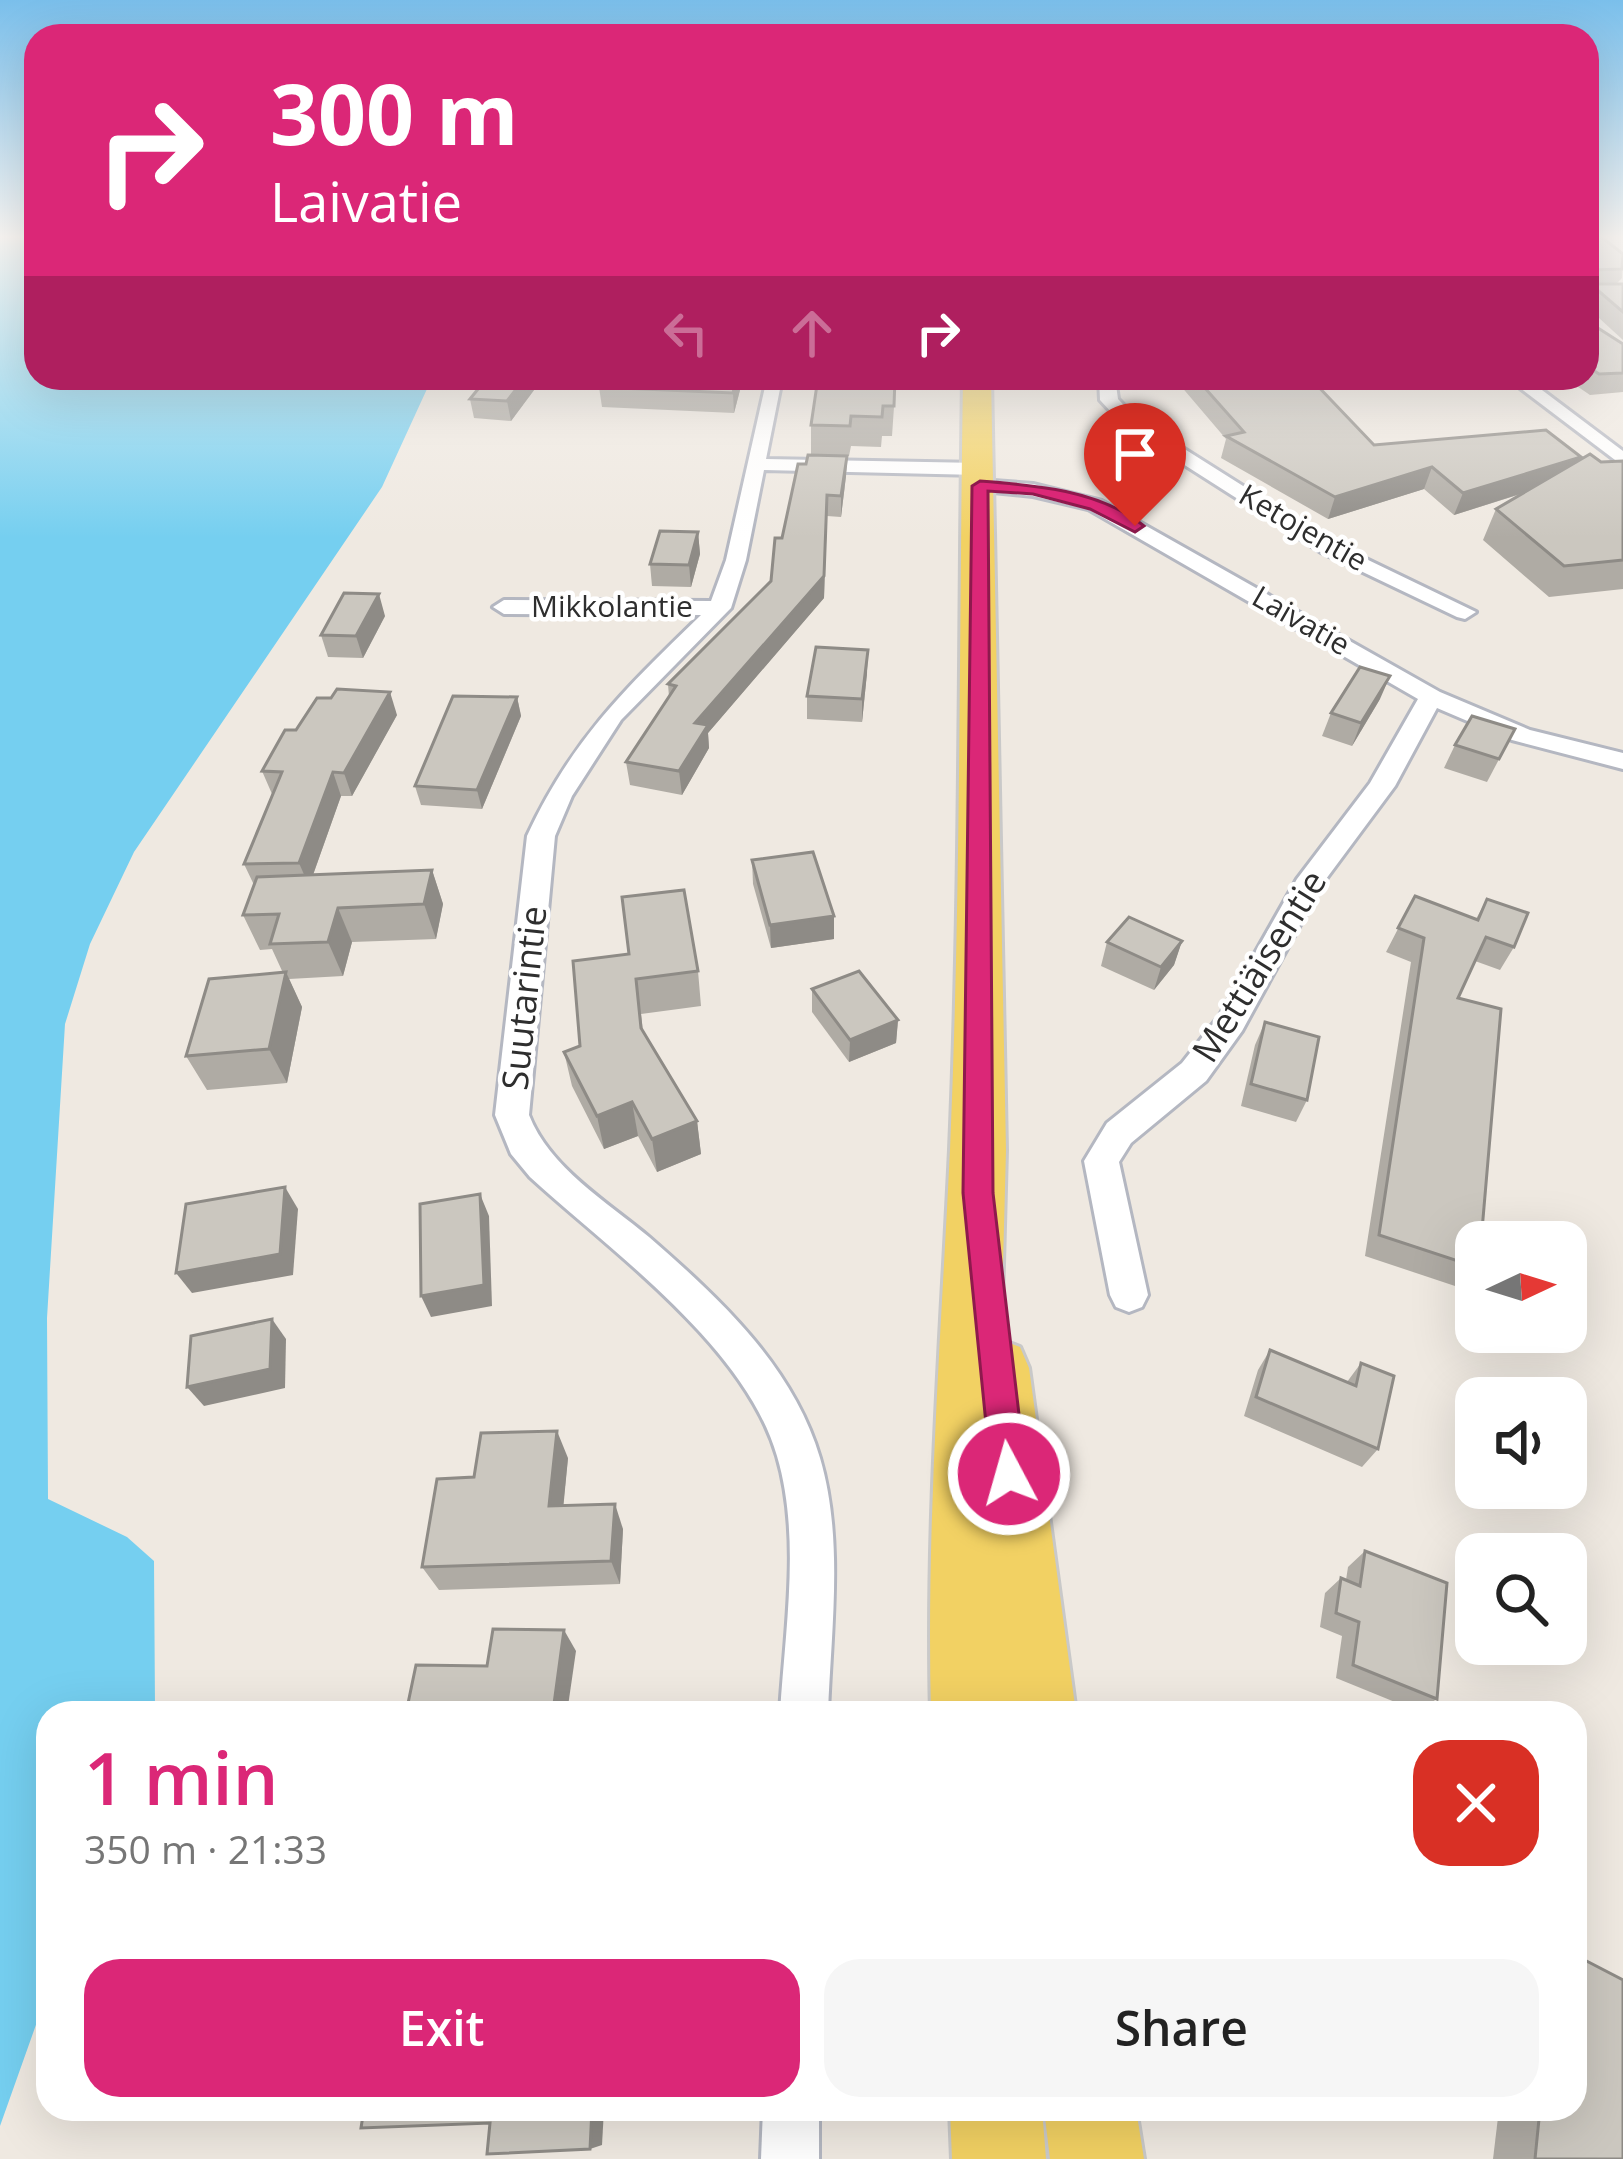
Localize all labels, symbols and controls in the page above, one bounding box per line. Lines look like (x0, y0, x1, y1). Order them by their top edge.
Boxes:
text: 300 m (270, 55, 518, 170)
icon: right (72, 72, 228, 228)
text: Laivatie (270, 164, 462, 238)
icon: left (653, 300, 719, 366)
icon: ahead (779, 300, 845, 366)
icon: right (905, 300, 971, 366)
pin (1084, 403, 1186, 526)
icon: arrive (1102, 421, 1168, 487)
street label: Ketojentie (1232, 473, 1375, 580)
street label: Laivatie (1245, 575, 1358, 664)
street label: Mikkolantie (531, 585, 693, 626)
street label: Mettiäisentie (1180, 860, 1337, 1071)
street label: Suutarintie (489, 904, 558, 1092)
north arrow (1455, 1221, 1587, 1353)
map controls (1455, 1221, 1587, 1665)
button: sound (1455, 1377, 1587, 1509)
position arrow (946, 1411, 1072, 1537)
button: search (1455, 1533, 1587, 1665)
text: 1 min (84, 1728, 278, 1826)
button: close (1413, 1740, 1539, 1866)
text: 350 m · 21:33 (84, 1822, 327, 1875)
button: Exit (84, 1959, 800, 2097)
button: Share (824, 1959, 1539, 2097)

